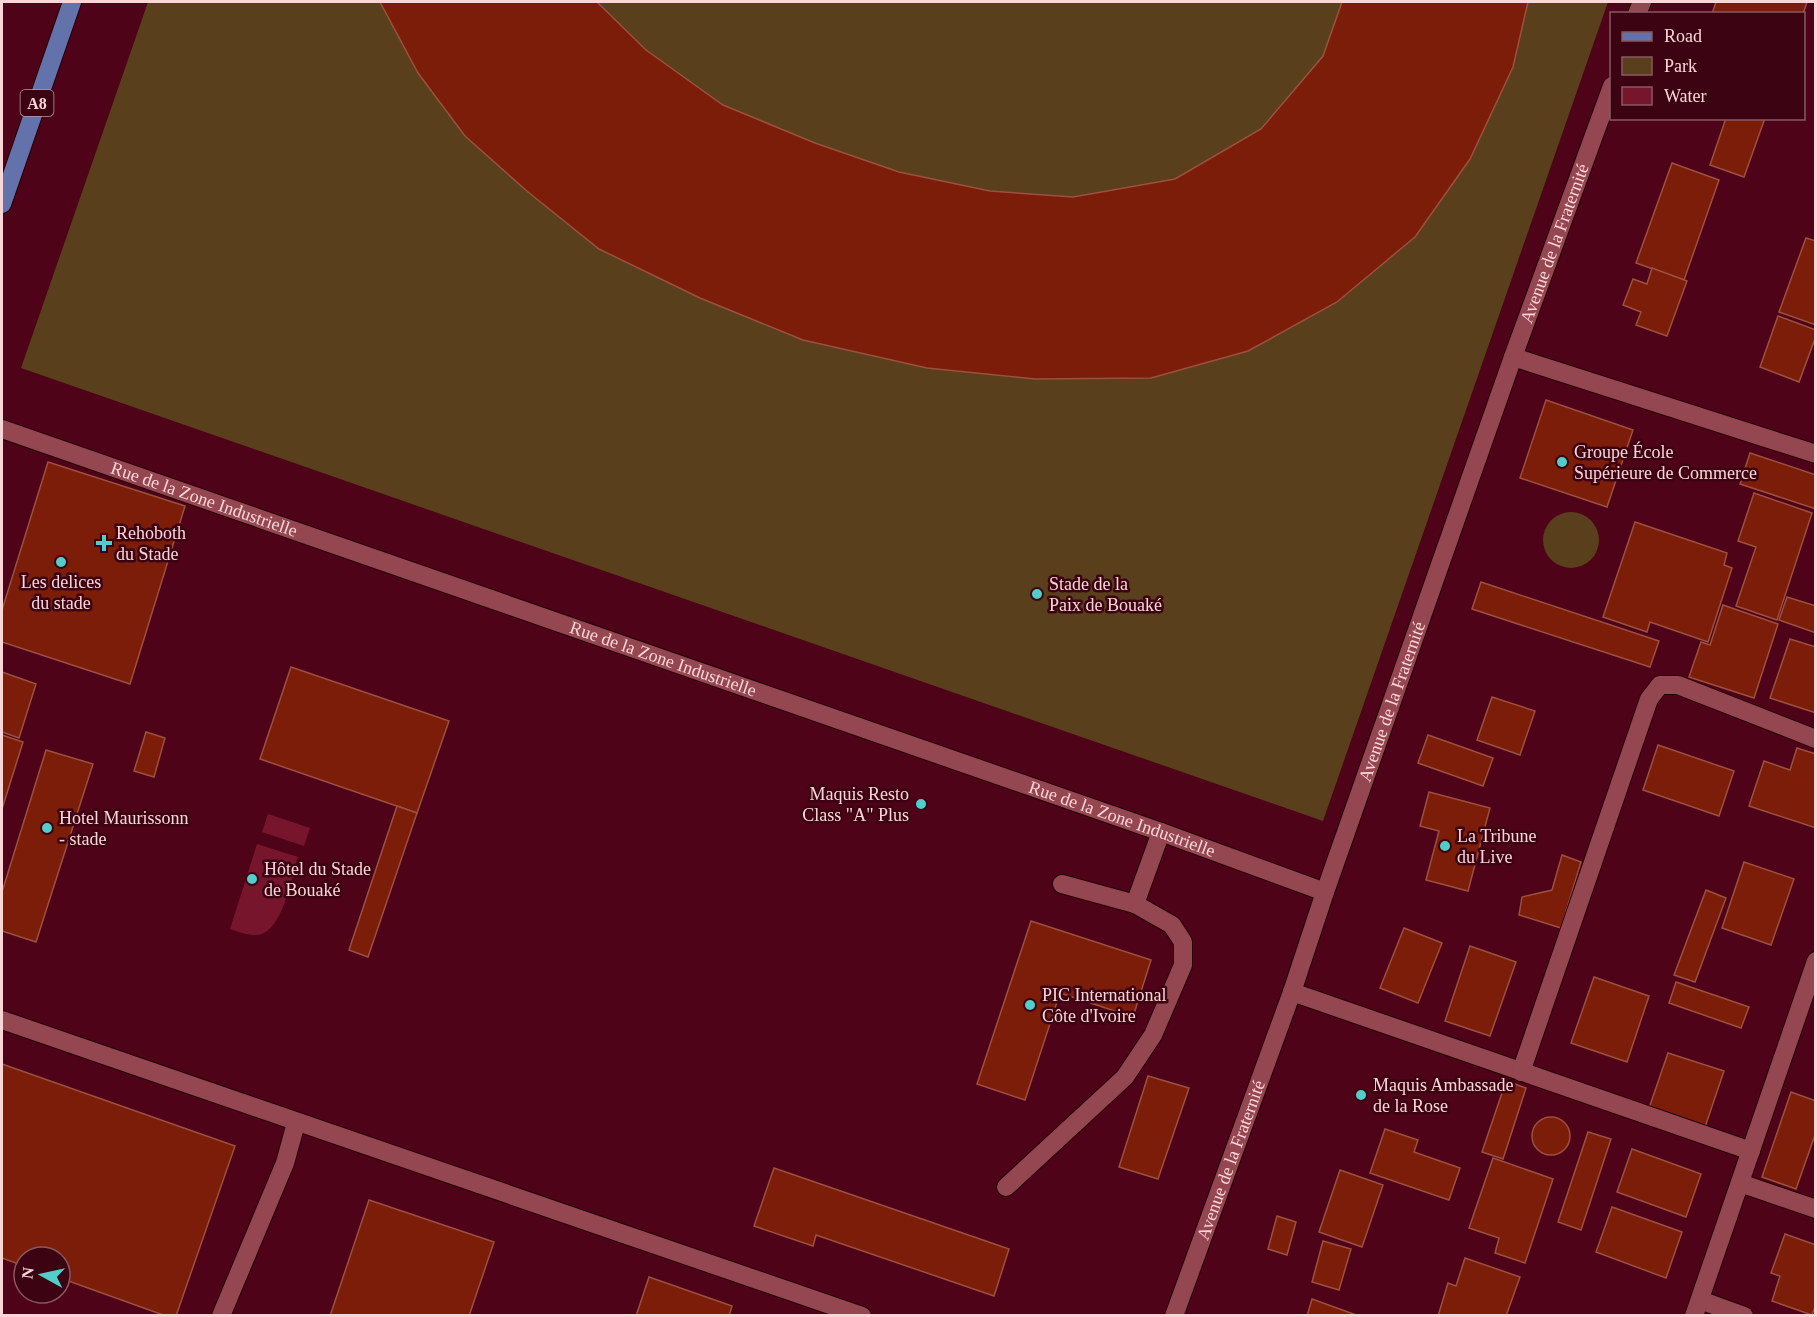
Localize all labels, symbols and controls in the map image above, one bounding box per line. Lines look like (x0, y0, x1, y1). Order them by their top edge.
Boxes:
legend (1610, 12, 1805, 120)
text: Road (1664, 26, 1702, 46)
text: Park (1664, 56, 1697, 76)
text: Water (1664, 86, 1707, 106)
road number: A8 (20, 90, 54, 116)
street label: Avenue de la Fraternité (1516, 161, 1593, 326)
place label: Groupe École Supérieure de Commerce (1574, 441, 1757, 483)
marker: Groupe École Supérieure de Commerce (1555, 455, 1569, 469)
street label: Rue de la Zone Industrielle (108, 458, 300, 541)
place label: Rehoboth du Stade (116, 523, 186, 564)
marker: Rehoboth du Stade (97, 536, 111, 550)
marker: Les delices du stade (54, 555, 68, 569)
place label: Les delices du stade (21, 572, 101, 613)
place label: Stade de la Paix de Bouaké (1049, 574, 1162, 615)
marker: Stade de la Paix de Bouaké (1030, 587, 1044, 601)
street label: Rue de la Zone Industrielle (567, 617, 759, 701)
street label: Avenue de la Fraternité (1355, 619, 1429, 784)
street label: Rue de la Zone Industrielle (1026, 777, 1218, 861)
place label: Maquis Resto Class "A" Plus (802, 784, 909, 825)
marker: Maquis Resto Class "A" Plus (914, 797, 928, 811)
place label: Hotel Maurissonn - stade (59, 808, 189, 849)
marker: Hotel Maurissonn - stade (40, 821, 54, 835)
place label: La Tribune du Live (1457, 826, 1537, 867)
marker: La Tribune du Live (1438, 839, 1452, 853)
place label: Hôtel du Stade de Bouaké (264, 859, 371, 900)
marker: Hôtel du Stade de Bouaké (245, 872, 259, 886)
place label: PIC International Côte d'Ivoire (1042, 985, 1166, 1026)
marker: PIC International Côte d'Ivoire (1023, 998, 1037, 1012)
place label: Maquis Ambassade de la Rose (1373, 1075, 1513, 1116)
street label: Avenue de la Fraternité (1193, 1078, 1269, 1242)
marker: Maquis Ambassade de la Rose (1354, 1088, 1368, 1102)
north arrow (12, 1245, 72, 1305)
text: N (18, 1266, 37, 1280)

